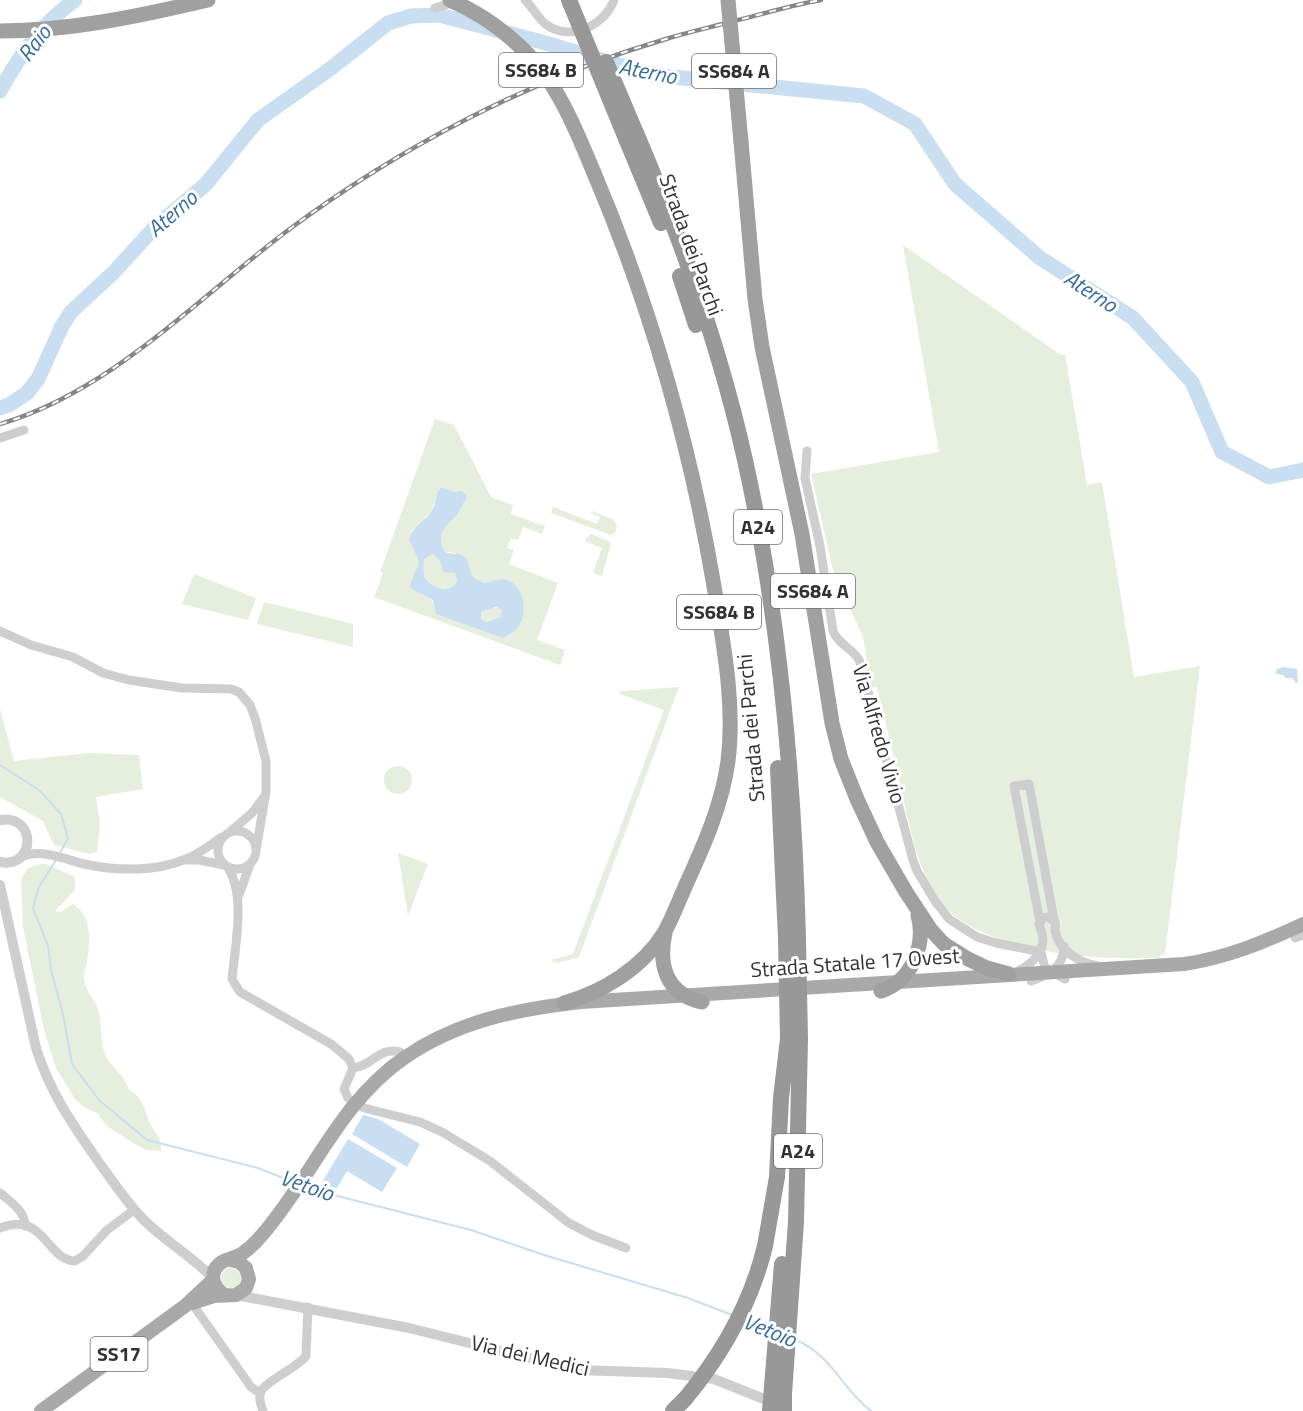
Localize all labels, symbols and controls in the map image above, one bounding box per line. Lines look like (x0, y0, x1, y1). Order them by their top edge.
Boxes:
water label: Raio (9, 16, 60, 69)
water label: Aterno (616, 49, 681, 93)
road number: SS684 B (499, 53, 583, 87)
road number: SS684 A (692, 54, 776, 88)
street label: Strada dei Parchi (652, 169, 732, 320)
water label: Aterno (139, 180, 206, 245)
water label: Aterno (1058, 261, 1125, 322)
road number: A24 (734, 510, 782, 544)
road number: SS684 A (771, 574, 855, 608)
road number: SS684 B (677, 595, 761, 629)
street label: Strada dei Parchi (728, 653, 772, 803)
street label: Via Alfredo Vivio (845, 660, 915, 807)
street label: Strada Statale 17 Ovest (749, 939, 961, 985)
road number: A24 (774, 1134, 822, 1168)
water label: Vetoio (276, 1160, 339, 1210)
water label: Vetoio (738, 1304, 803, 1356)
street label: Via dei Medici (468, 1326, 593, 1384)
road number: SS17 (90, 1337, 148, 1371)

